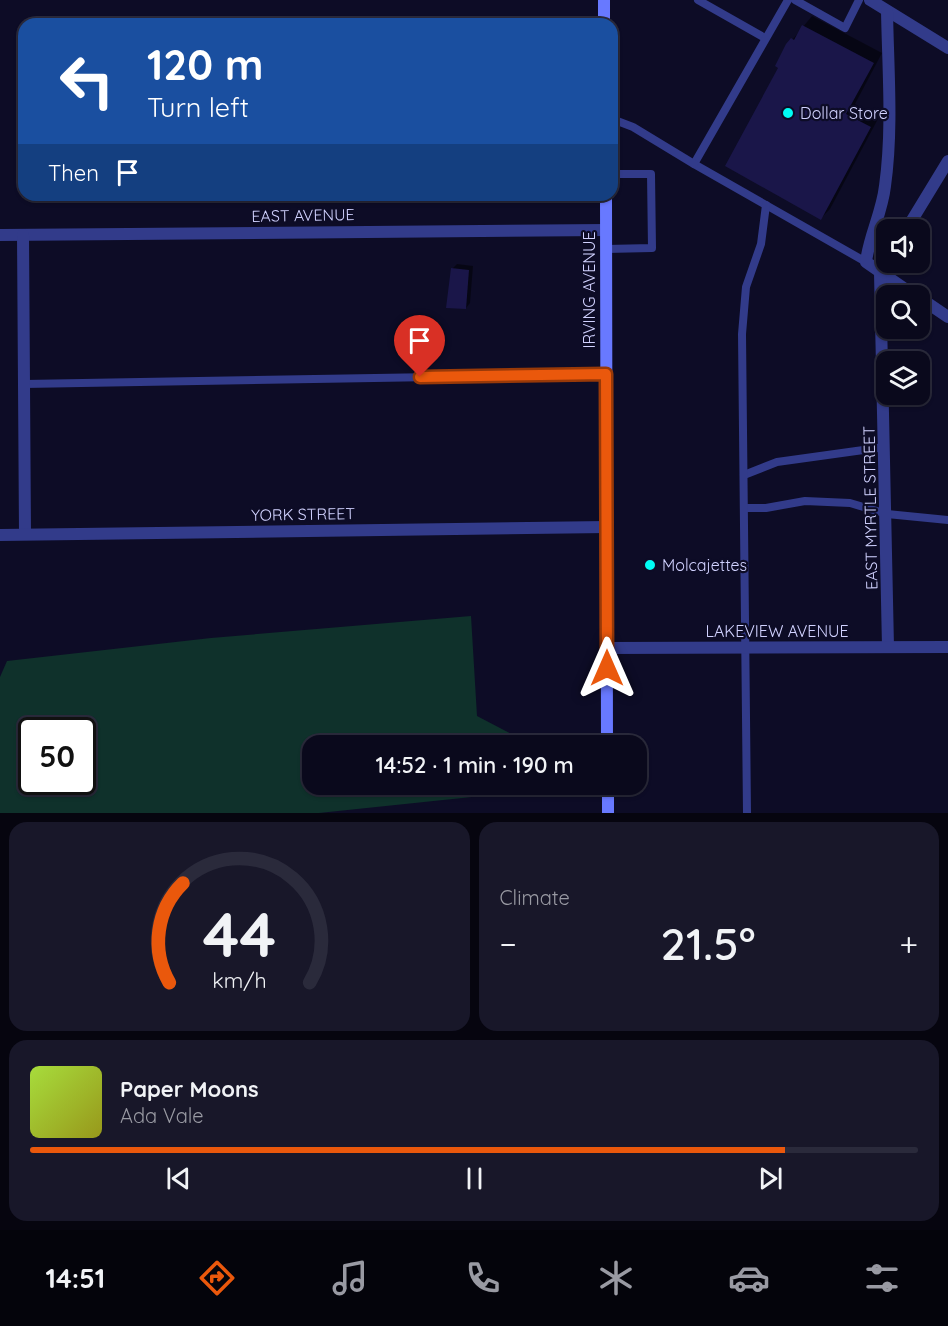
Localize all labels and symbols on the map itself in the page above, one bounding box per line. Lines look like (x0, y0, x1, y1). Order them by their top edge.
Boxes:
place label: Dollar Store (800, 103, 888, 123)
marker: Dollar Store (781, 106, 795, 120)
street label: EAST AVENUE (251, 204, 355, 226)
street label: IRVING AVENUE (579, 231, 599, 349)
pin (394, 315, 445, 377)
street label: EAST MYRTLE STREET (859, 426, 881, 590)
street label: YORK STREET (251, 503, 355, 525)
place label: Molcajettes (662, 555, 747, 575)
marker: Molcajettes (643, 558, 657, 572)
street label: LAKEVIEW AVENUE (705, 621, 849, 641)
position arrow (575, 636, 639, 700)
speed limit sign: 50 (18, 717, 96, 795)

